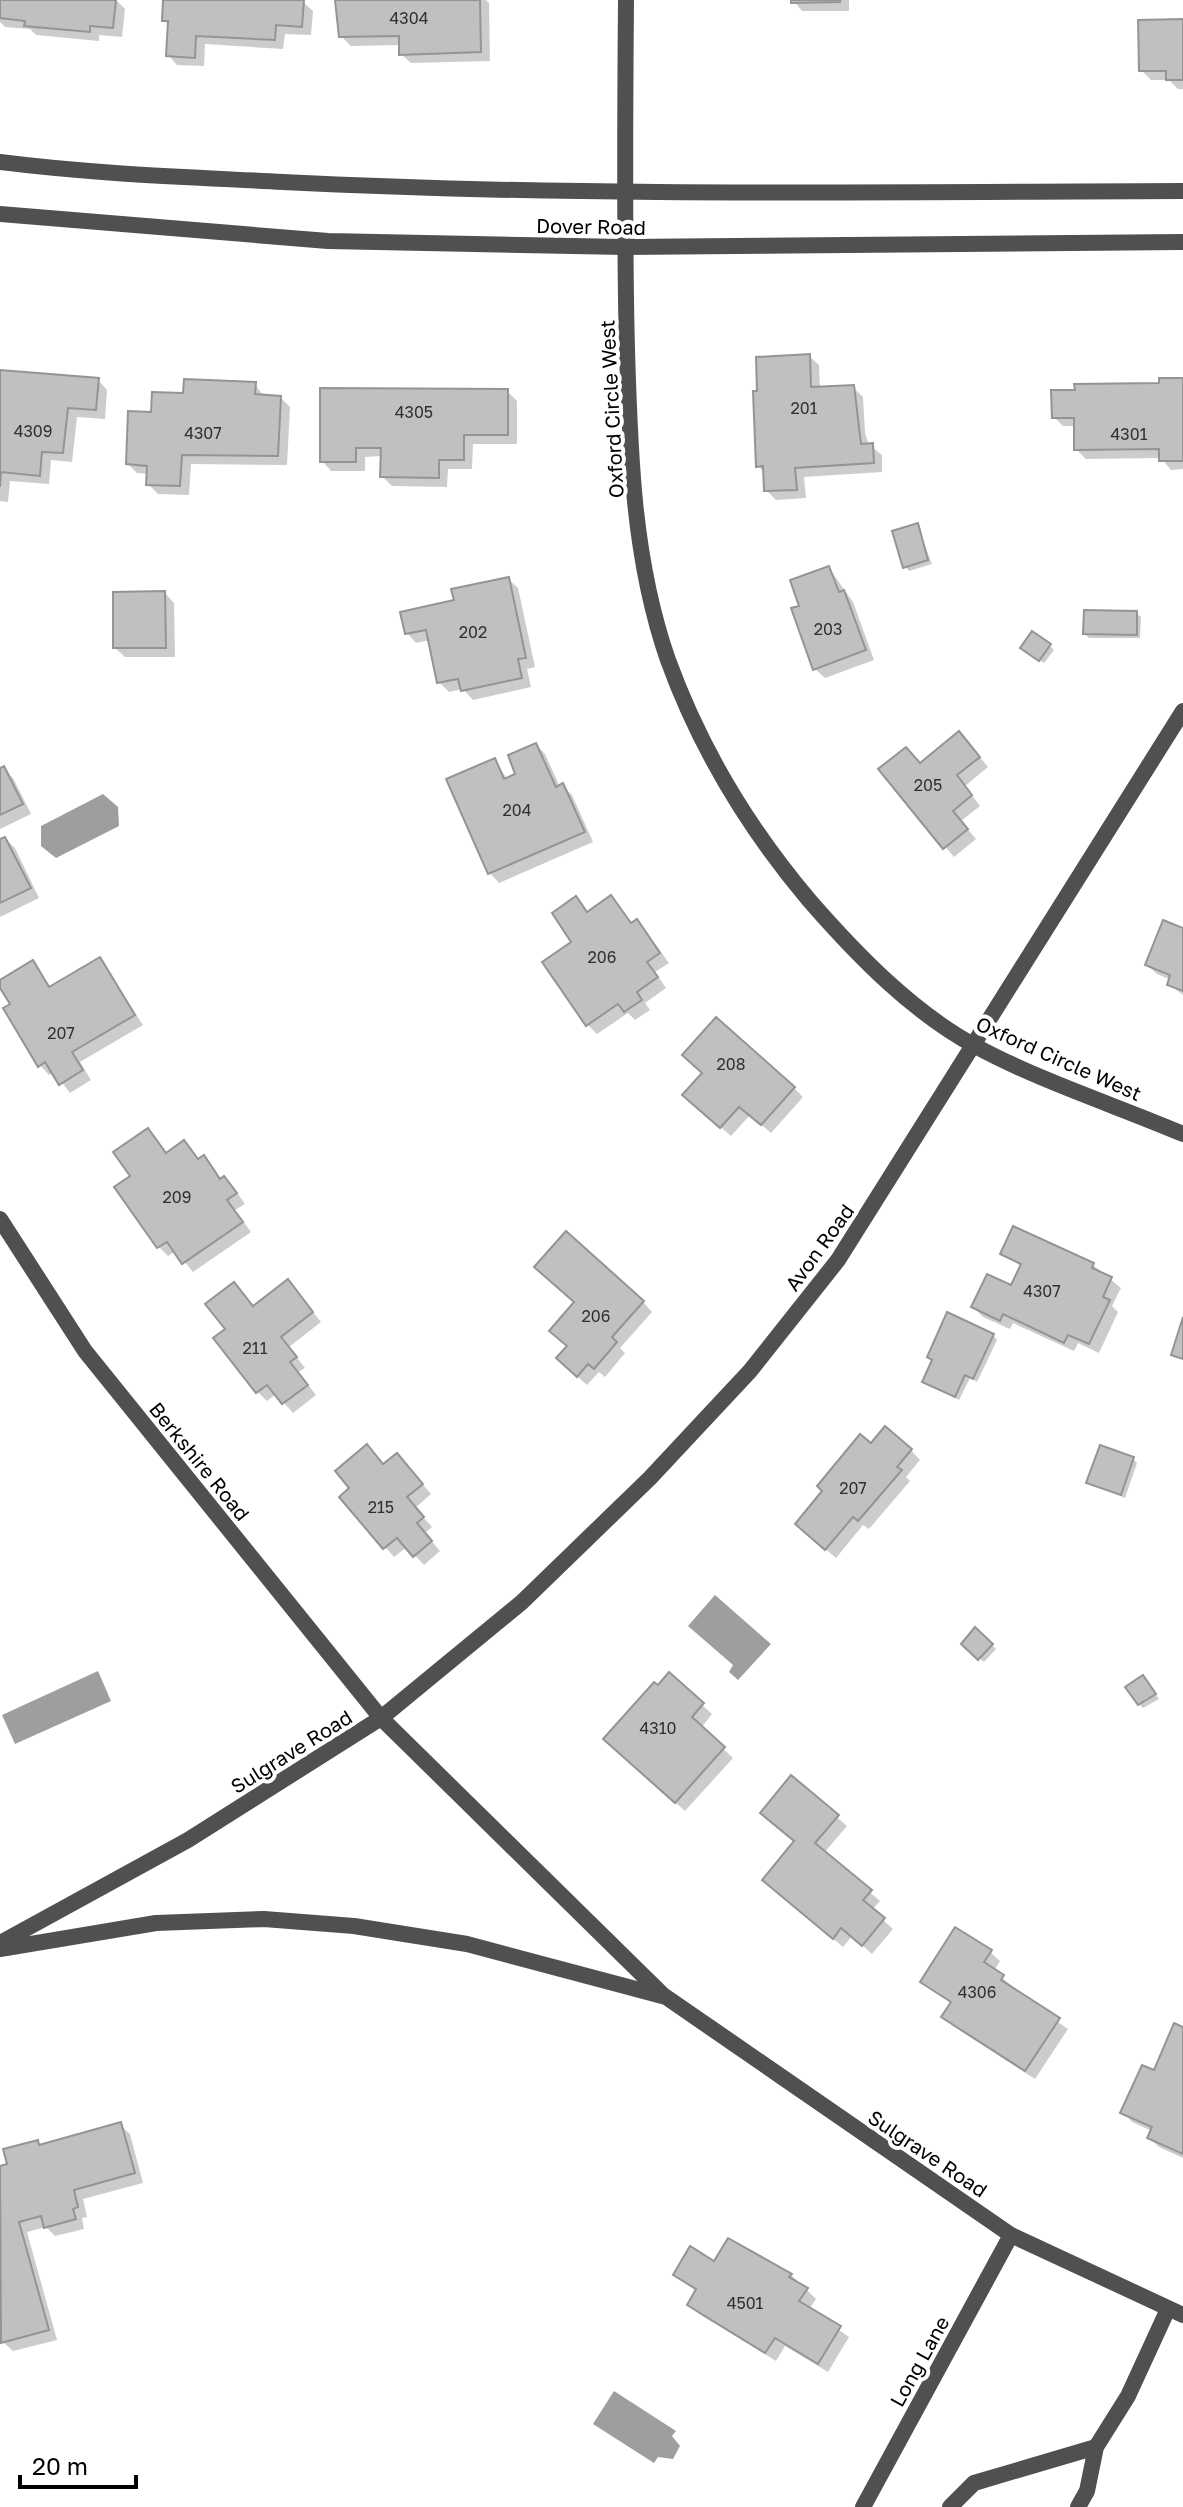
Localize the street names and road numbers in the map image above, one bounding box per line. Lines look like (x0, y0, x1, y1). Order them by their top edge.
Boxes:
street label: Dover Road (536, 213, 646, 239)
street label: Oxford Circle West (594, 319, 628, 499)
street label: Oxford Circle West (973, 1011, 1145, 1105)
street label: Avon Road (780, 1199, 858, 1295)
street label: Berkshire Road (145, 1397, 255, 1525)
street label: Sulgrave Road (226, 1704, 356, 1798)
street label: Sulgrave Road (864, 2104, 992, 2202)
street label: Long Lane (884, 2312, 954, 2410)

